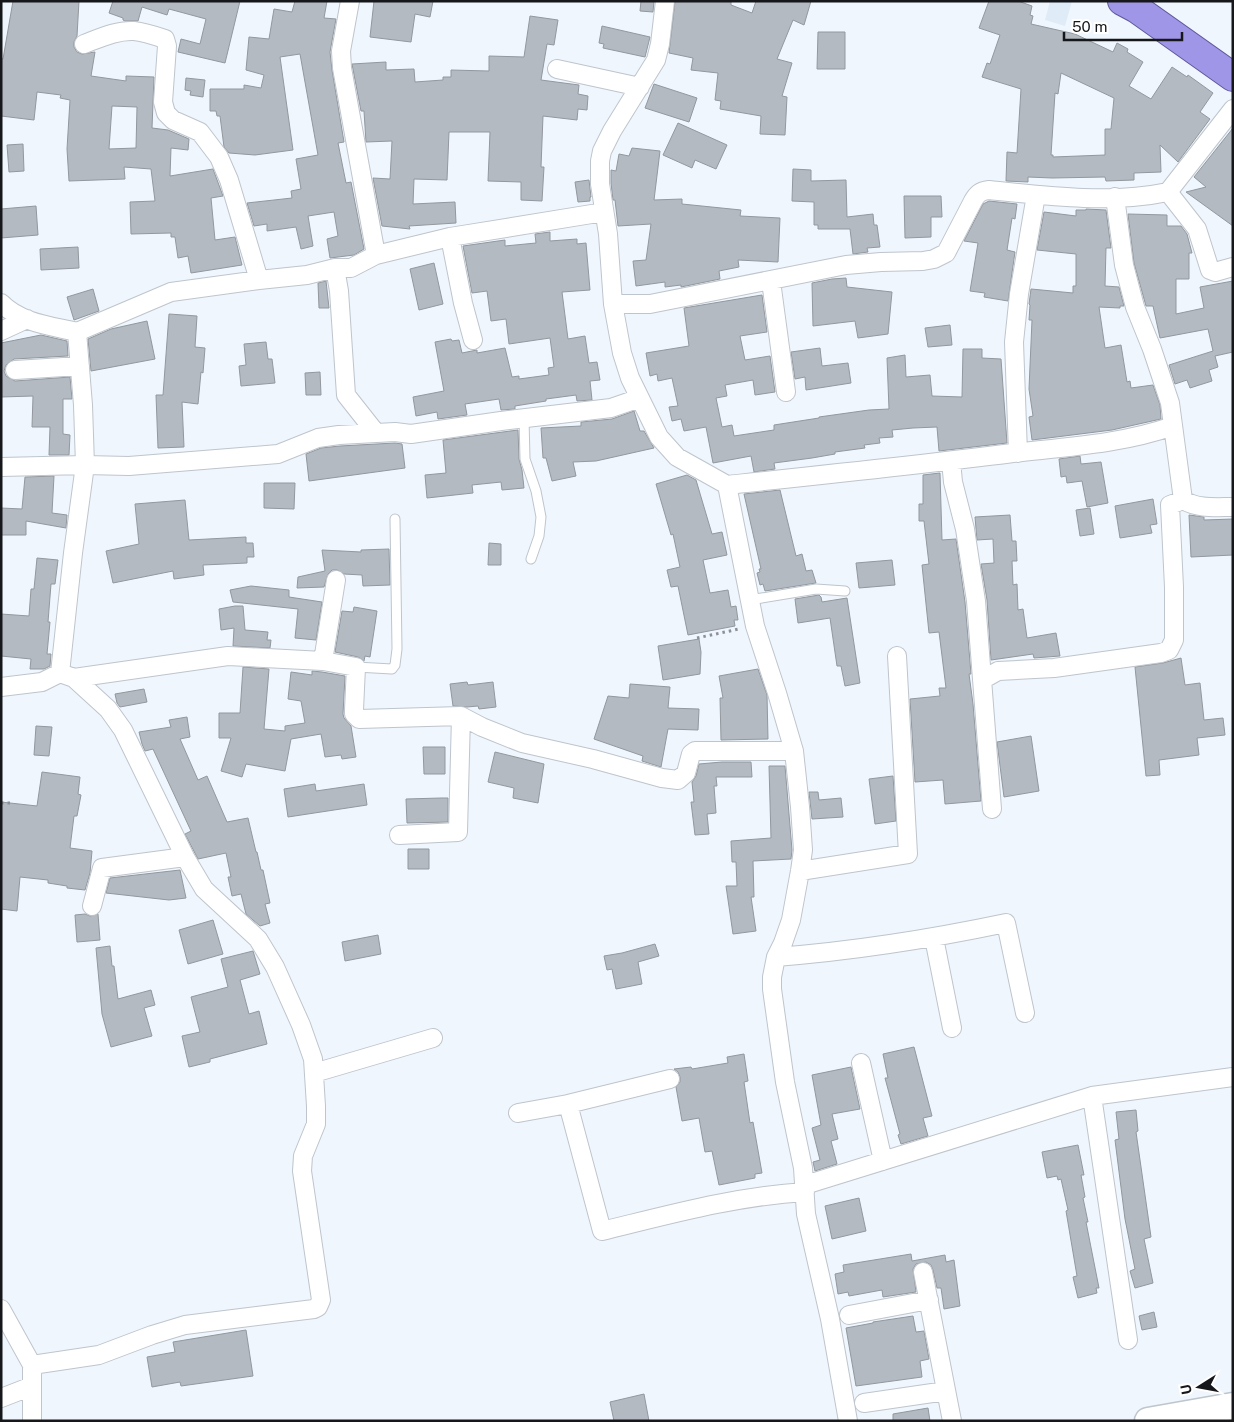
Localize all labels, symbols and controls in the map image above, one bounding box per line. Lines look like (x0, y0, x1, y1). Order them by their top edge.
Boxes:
scale bar (1064, 10, 1182, 42)
text: 50 m (1072, 18, 1107, 35)
north arrow (1174, 1362, 1224, 1412)
text: U (1177, 1383, 1195, 1396)

